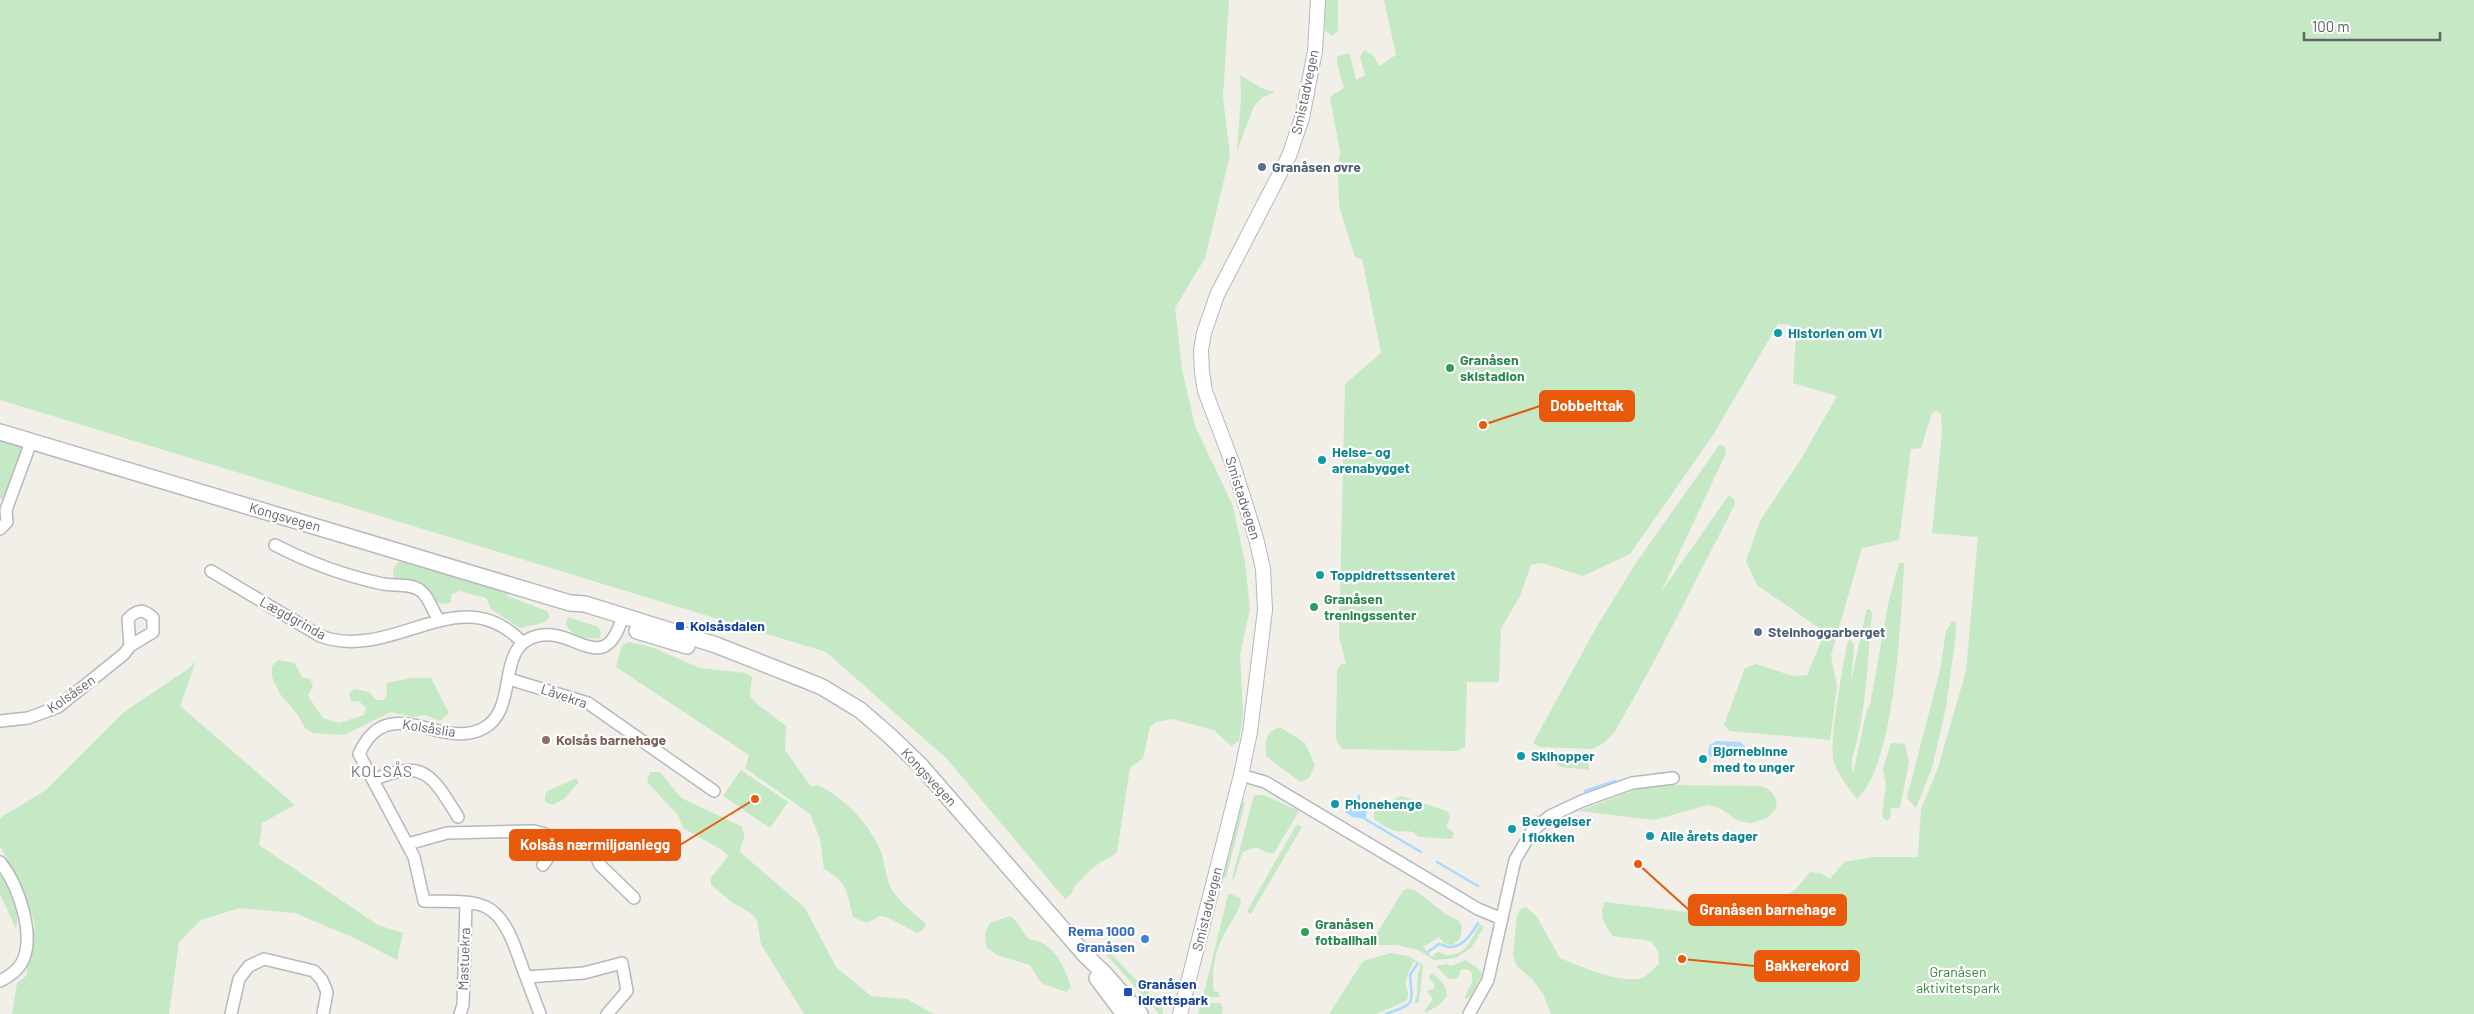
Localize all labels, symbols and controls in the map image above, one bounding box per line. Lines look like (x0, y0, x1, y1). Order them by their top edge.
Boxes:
scale bar (2304, 10, 2440, 42)
text: 100 m (2312, 17, 2350, 35)
street label: Smistadvegen (1287, 48, 1322, 136)
place label: Granåsen øvre (1272, 158, 1361, 175)
marker: Granåsen øvre (1256, 161, 1268, 173)
place label: Historien om VI (1788, 324, 1882, 341)
marker: Historien om VI (1772, 327, 1784, 339)
place label: Granåsen skistadion (1460, 351, 1525, 384)
marker: Granåsen skistadion (1444, 362, 1456, 374)
callout: Dobbelttak (1540, 391, 1634, 421)
text: Dobbelttak (1550, 396, 1624, 414)
place label: Helse- og arenabygget (1332, 443, 1410, 476)
street label: Smistadvegen (1222, 454, 1265, 542)
marker: Helse- og arenabygget (1316, 454, 1328, 466)
street label: Kongsvegen (247, 498, 323, 535)
place label: Toppidrettssenteret (1330, 566, 1456, 583)
marker: Toppidrettssenteret (1314, 569, 1326, 581)
place label: Granåsen treningssenter (1324, 590, 1417, 623)
street label: Lægdgrinda (257, 592, 329, 643)
marker: Granåsen treningssenter (1308, 601, 1320, 613)
place label: Kolsåsdalen (690, 617, 765, 634)
marker: Kolsåsdalen (674, 620, 686, 632)
place label: Steinhoggarberget (1768, 623, 1885, 640)
marker: Steinhoggarberget (1752, 626, 1764, 638)
street label: Kolsåsen (43, 671, 98, 716)
street label: Låvekra (539, 680, 590, 711)
street label: Kolsåslia (401, 715, 457, 740)
place label: Kolsås barnehage (556, 731, 666, 748)
marker: Kolsås barnehage (540, 734, 552, 746)
place label: Bjørnebinne med to unger (1713, 742, 1796, 775)
street label: Kongsvegen (898, 744, 961, 809)
place label: Skihopper (1531, 747, 1595, 764)
marker: Skihopper (1515, 750, 1527, 762)
marker: Bjørnebinne med to unger (1697, 753, 1709, 765)
district label: KOLSÅS (351, 761, 413, 780)
place label: Phonehenge (1345, 795, 1423, 812)
marker: Phonehenge (1329, 798, 1341, 810)
place label: Bevegelser i flokken (1522, 812, 1592, 845)
marker: Bevegelser i flokken (1506, 823, 1518, 835)
place label: Alle årets dager (1660, 827, 1759, 844)
callout: Kolsås nærmiljøanlegg (510, 830, 680, 860)
marker: Alle årets dager (1644, 830, 1656, 842)
text: Kolsås nærmiljøanlegg (520, 835, 670, 853)
street label: Smistadvegen (1188, 865, 1225, 953)
callout: Granåsen barnehage (1689, 895, 1846, 925)
text: Granåsen barnehage (1700, 900, 1836, 918)
place label: Granåsen fotballhall (1315, 915, 1377, 948)
place label: Rema 1000 Granåsen (1068, 922, 1135, 955)
marker: Granåsen fotballhall (1299, 926, 1311, 938)
street label: Mastuekra (454, 927, 473, 991)
marker: Rema 1000 Granåsen (1139, 933, 1151, 945)
callout: Bakkerekord (1755, 951, 1859, 981)
text: Bakkerekord (1765, 956, 1849, 974)
park label: Granåsen aktivitetspark (1916, 963, 2000, 996)
place label: Granåsen Idrettspark (1138, 975, 1209, 1008)
marker: Granåsen Idrettspark (1122, 986, 1134, 998)

